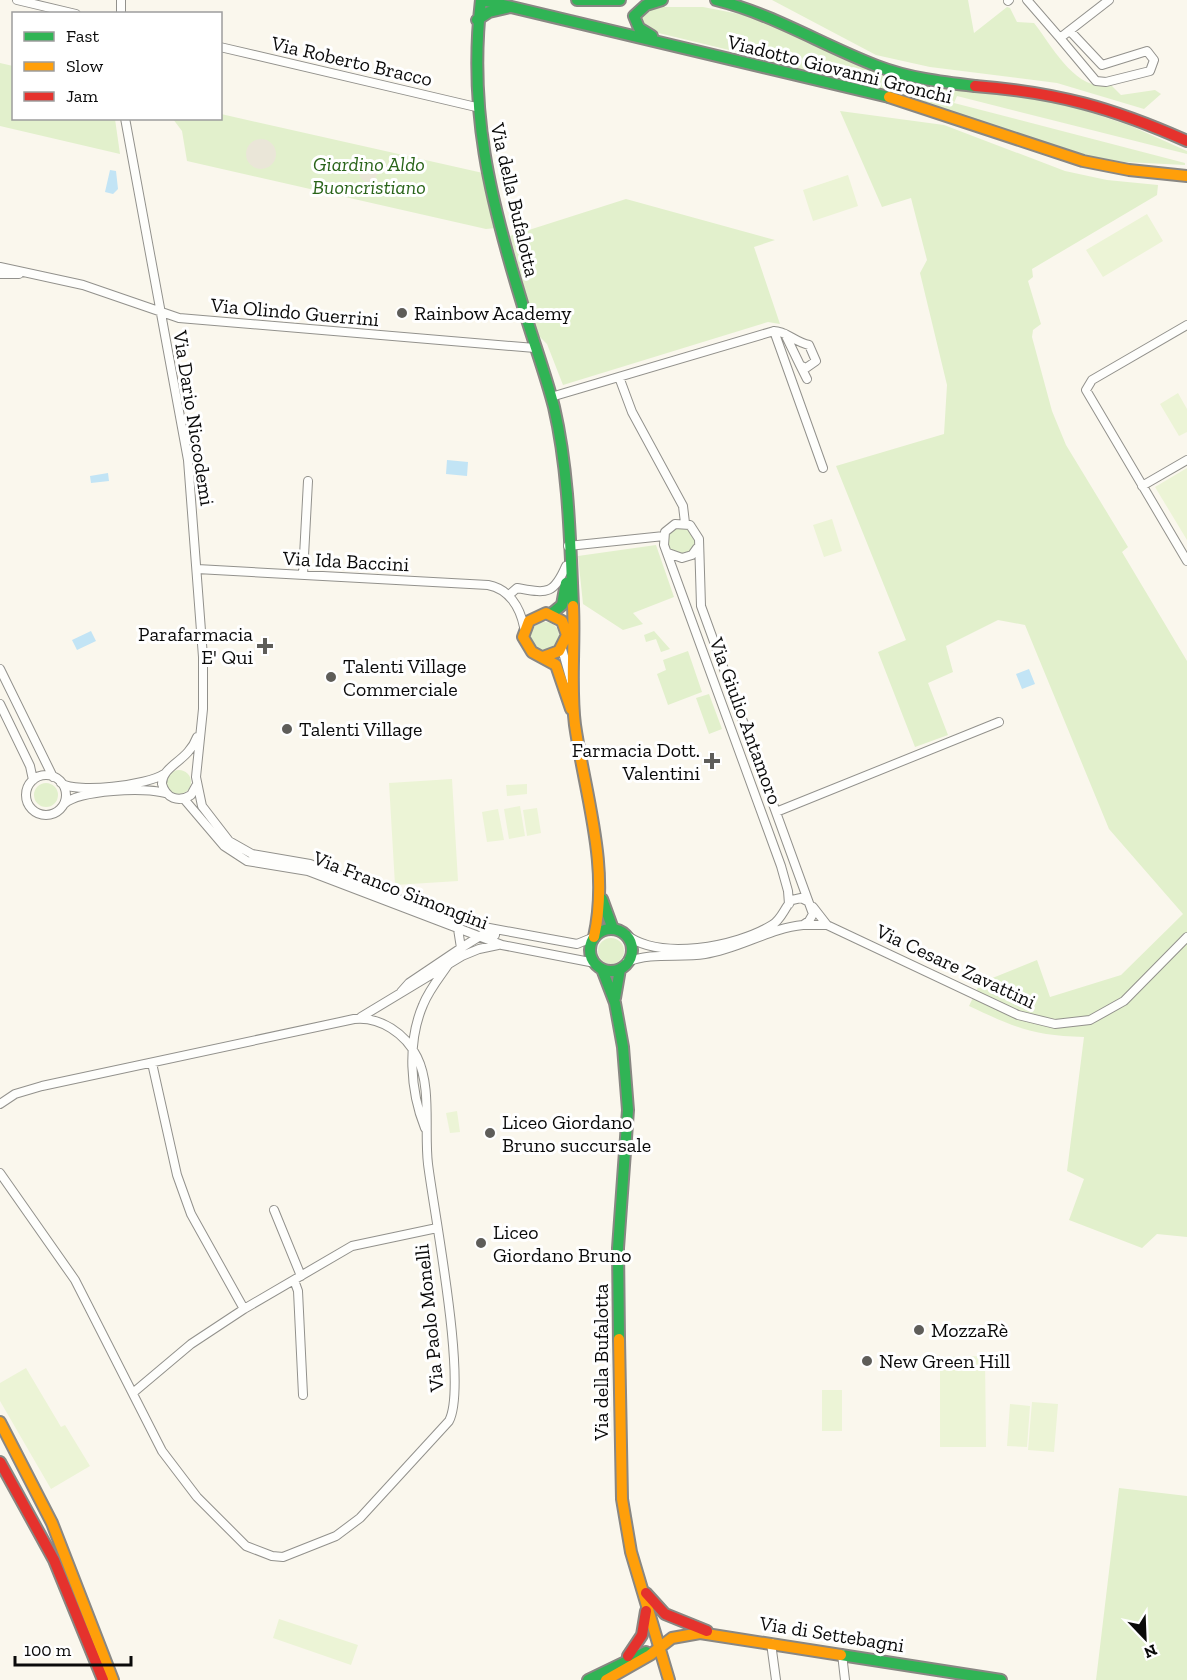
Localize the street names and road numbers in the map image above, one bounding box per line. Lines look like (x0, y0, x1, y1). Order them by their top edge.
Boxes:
street label: Viadotto Giovanni Gronchi (724, 29, 955, 109)
street label: Via Roberto Bracco (268, 31, 435, 91)
street label: Via della Bufalotta (485, 120, 544, 280)
street label: Via Olindo Guerrini (209, 293, 381, 331)
street label: Via Dario Niccodemi (168, 328, 220, 508)
street label: Via Ida Baccini (281, 546, 410, 576)
street label: Via Giulio Antamoro (704, 633, 787, 808)
street label: Via Franco Simongini (309, 845, 492, 935)
street label: Via Cesare Zavattini (871, 918, 1040, 1014)
street label: Via Paolo Monelli (409, 1243, 449, 1394)
street label: Via della Bufalotta (589, 1283, 613, 1442)
street label: Via di Settebagni (757, 1611, 906, 1657)

